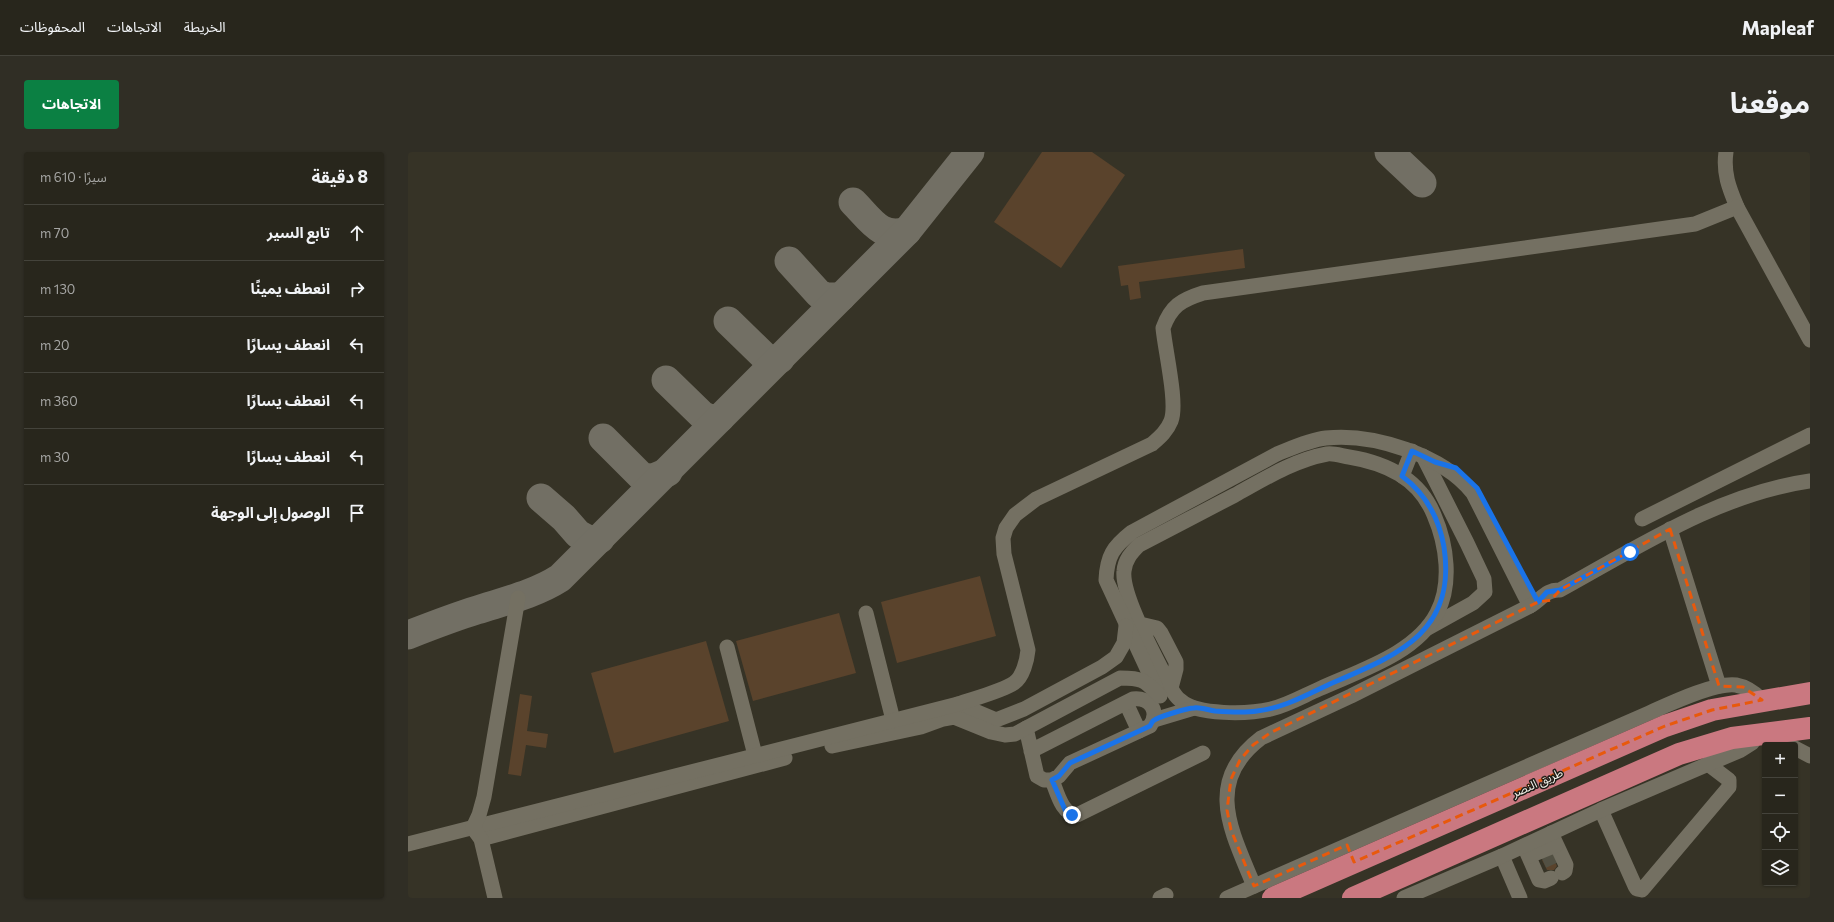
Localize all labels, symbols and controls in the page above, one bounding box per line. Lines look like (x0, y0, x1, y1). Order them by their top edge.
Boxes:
text: Mapleaf (1742, 16, 1814, 39)
text: المحفوظات (20, 18, 85, 35)
text: الاتجاهات (107, 18, 162, 35)
text: الخريطة (184, 18, 226, 35)
button: الاتجاهات (24, 80, 119, 129)
text: موقعنا (1730, 85, 1810, 119)
text: 8 دقيقة (311, 166, 368, 187)
text: سيرًا · 610 m (40, 169, 107, 185)
icon: ahead (346, 222, 368, 244)
text: تابع السير (267, 223, 330, 241)
text: 70 m (40, 225, 69, 241)
icon: right (346, 278, 368, 300)
text: انعطف يمينًا (250, 279, 330, 297)
text: 130 m (40, 281, 75, 297)
icon: left (346, 334, 368, 356)
text: انعطف يسارًا (247, 335, 330, 353)
text: 20 m (40, 337, 70, 353)
icon: left (346, 390, 368, 412)
text: انعطف يسارًا (247, 391, 330, 409)
text: 360 m (40, 393, 78, 409)
icon: left (346, 446, 368, 468)
text: انعطف يسارًا (247, 447, 330, 465)
text: 30 m (40, 449, 70, 465)
icon: arrive (346, 502, 368, 524)
text: الوصول إلى الوجهة (211, 503, 330, 521)
route start (1621, 543, 1639, 561)
map controls (1762, 742, 1798, 886)
button: + (1762, 742, 1798, 778)
street label: طريق النصر (1508, 765, 1565, 802)
button: − (1762, 778, 1798, 814)
route end (1063, 806, 1081, 824)
button: locate (1762, 814, 1798, 850)
button: layers (1762, 850, 1798, 886)

